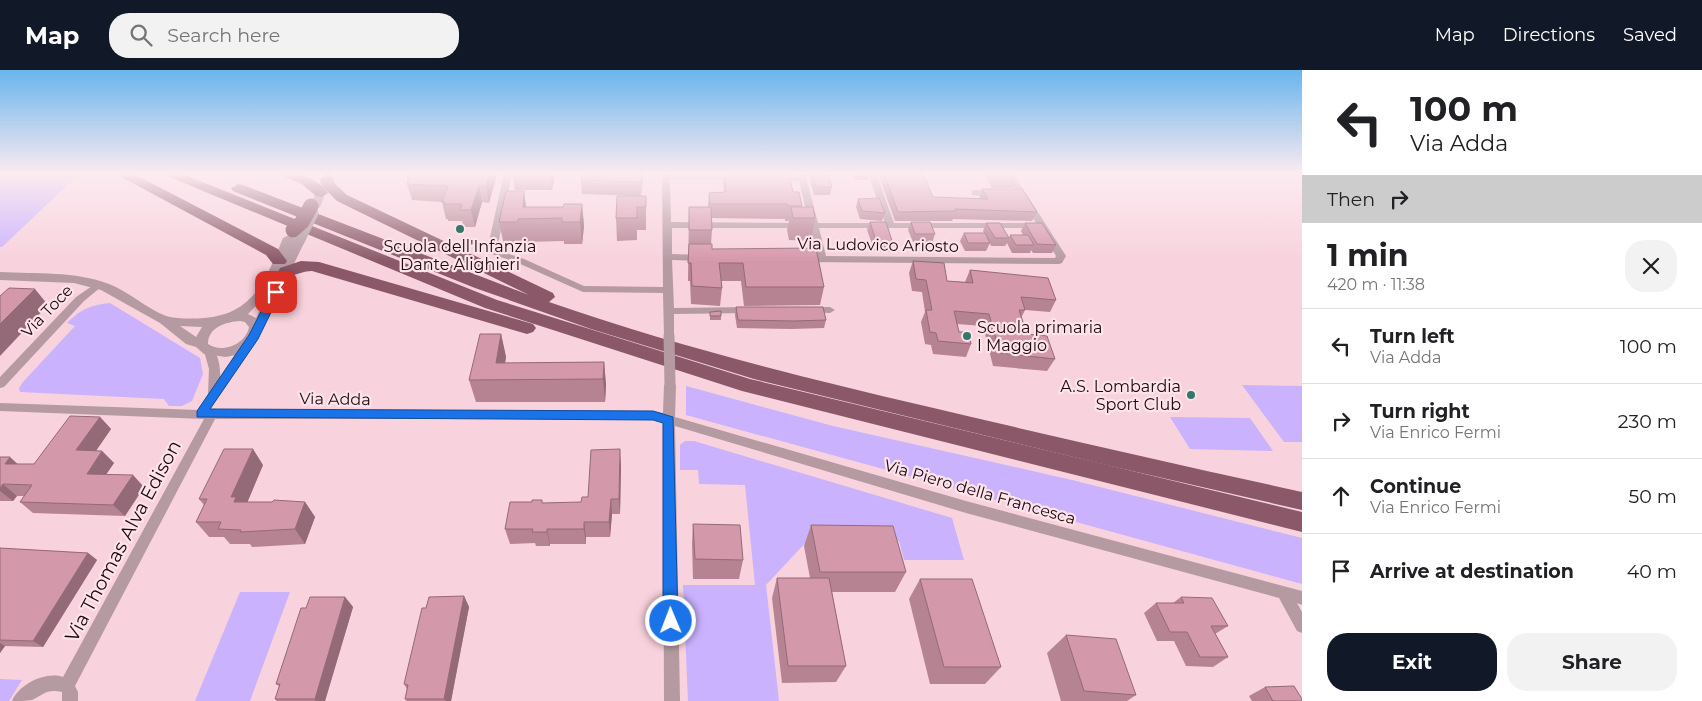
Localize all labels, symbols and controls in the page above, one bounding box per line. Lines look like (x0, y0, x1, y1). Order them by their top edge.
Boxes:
search box (109, 13, 459, 58)
text: Map (25, 21, 79, 50)
icon: search (127, 21, 155, 49)
text: Search here (167, 24, 280, 47)
text: Map (1435, 24, 1475, 46)
text: Directions (1503, 24, 1595, 46)
text: Saved (1623, 24, 1677, 46)
text: 100 m (1410, 87, 1518, 130)
icon: left (1327, 90, 1392, 155)
text: Via Adda (1410, 130, 1508, 157)
icon: right (1385, 185, 1413, 213)
text: Then (1327, 188, 1375, 211)
marker: Scuola dell'Infanzia Dante Alighieri (454, 223, 466, 235)
street label: Via Ludovico Ariosto (797, 234, 959, 256)
place label: Scuola dell'Infanzia Dante Alighieri (383, 237, 537, 274)
text: 1 min (1327, 237, 1408, 274)
button: close (1625, 240, 1677, 292)
pin (255, 271, 297, 313)
text: 420 m · 11:38 (1327, 275, 1425, 294)
icon: arrive (262, 278, 290, 306)
street label: Via Toce (17, 281, 77, 341)
place label: Scuola primaria I Maggio (977, 318, 1102, 355)
text: Turn left (1370, 325, 1455, 348)
marker: Scuola primaria I Maggio (961, 330, 973, 342)
icon: left (1327, 332, 1355, 360)
text: 100 m (1620, 335, 1677, 358)
text: Via Adda (1370, 348, 1441, 367)
place label: A.S. Lombardia Sport Club (1060, 377, 1181, 414)
street label: Via Adda (299, 389, 371, 409)
marker: A.S. Lombardia Sport Club (1185, 389, 1197, 401)
text: Turn right (1370, 400, 1470, 423)
icon: right (1327, 407, 1355, 435)
text: 230 m (1618, 410, 1677, 433)
text: Via Enrico Fermi (1370, 423, 1501, 442)
street label: Via Thomas Alva Edison (60, 436, 186, 646)
street label: Via Piero della Francesca (882, 456, 1078, 528)
text: Continue (1370, 475, 1461, 498)
icon: ahead (1327, 482, 1355, 510)
text: 50 m (1629, 485, 1677, 508)
text: Via Enrico Fermi (1370, 498, 1501, 517)
icon: arrive (1327, 557, 1355, 585)
text: Arrive at destination (1370, 560, 1574, 583)
text: 40 m (1627, 560, 1677, 583)
position arrow (644, 594, 696, 646)
button: Exit (1327, 633, 1497, 691)
button: Share (1507, 633, 1677, 691)

